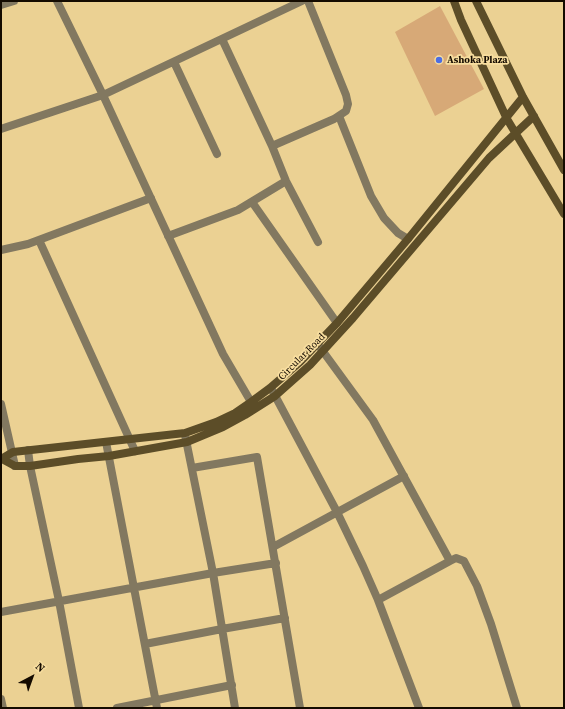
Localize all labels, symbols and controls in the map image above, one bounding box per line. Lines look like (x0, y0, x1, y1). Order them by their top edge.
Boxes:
place label: Ashoka Plaza (447, 54, 508, 66)
marker: Ashoka Plaza (434, 55, 444, 65)
street label: Circular Road (276, 331, 328, 383)
north arrow (12, 657, 52, 697)
text: N (32, 659, 48, 676)

